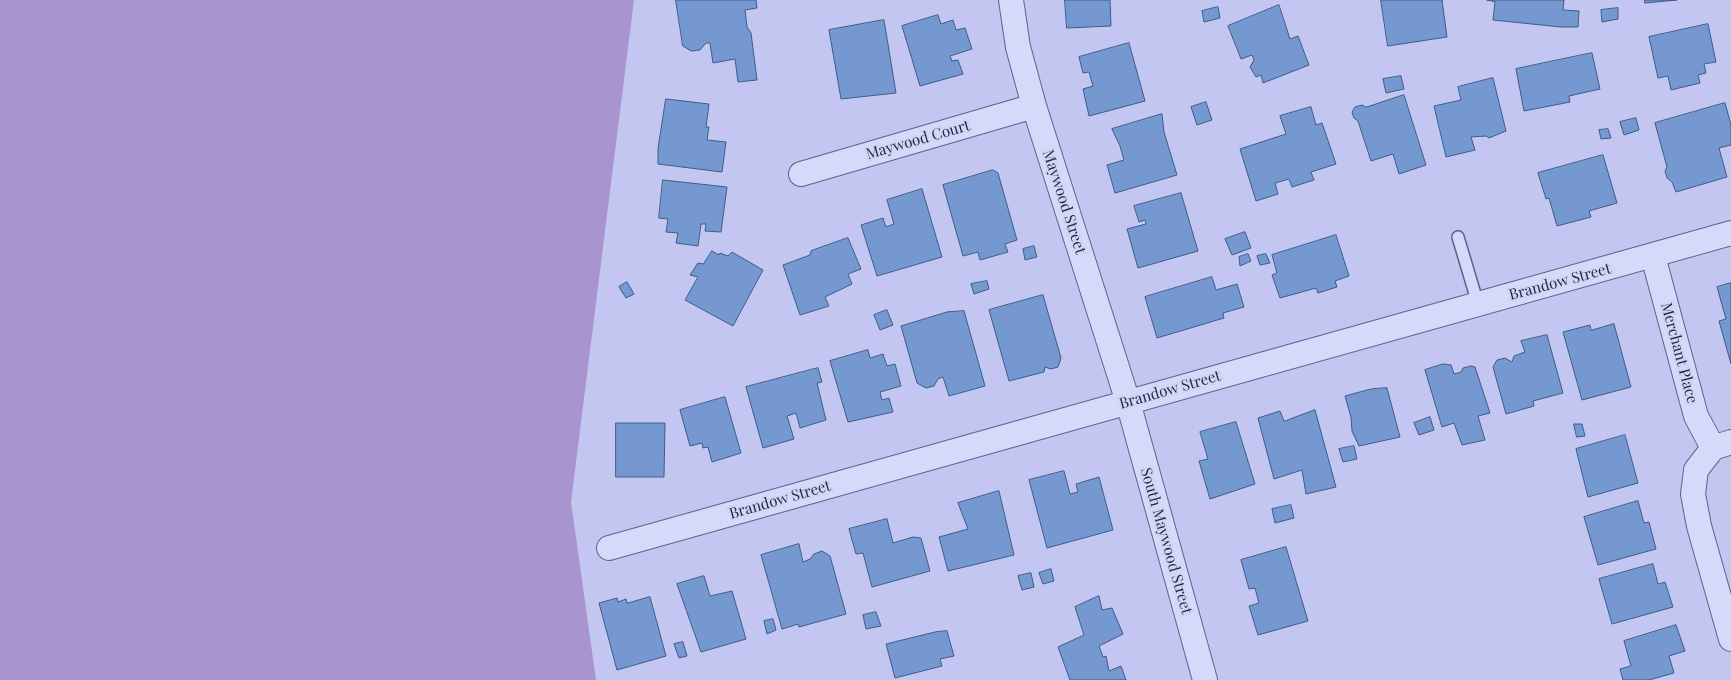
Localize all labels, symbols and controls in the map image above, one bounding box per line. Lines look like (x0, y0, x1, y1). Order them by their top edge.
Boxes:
street label: Maywood Court (864, 117, 972, 163)
street label: Maywood Street (1039, 148, 1089, 256)
street label: Brandow Street (1507, 260, 1613, 304)
street label: Merchant Place (1657, 301, 1701, 405)
street label: Brandow Street (1117, 367, 1223, 413)
street label: South Maywood Street (1136, 466, 1196, 616)
street label: Brandow Street (727, 477, 833, 523)

